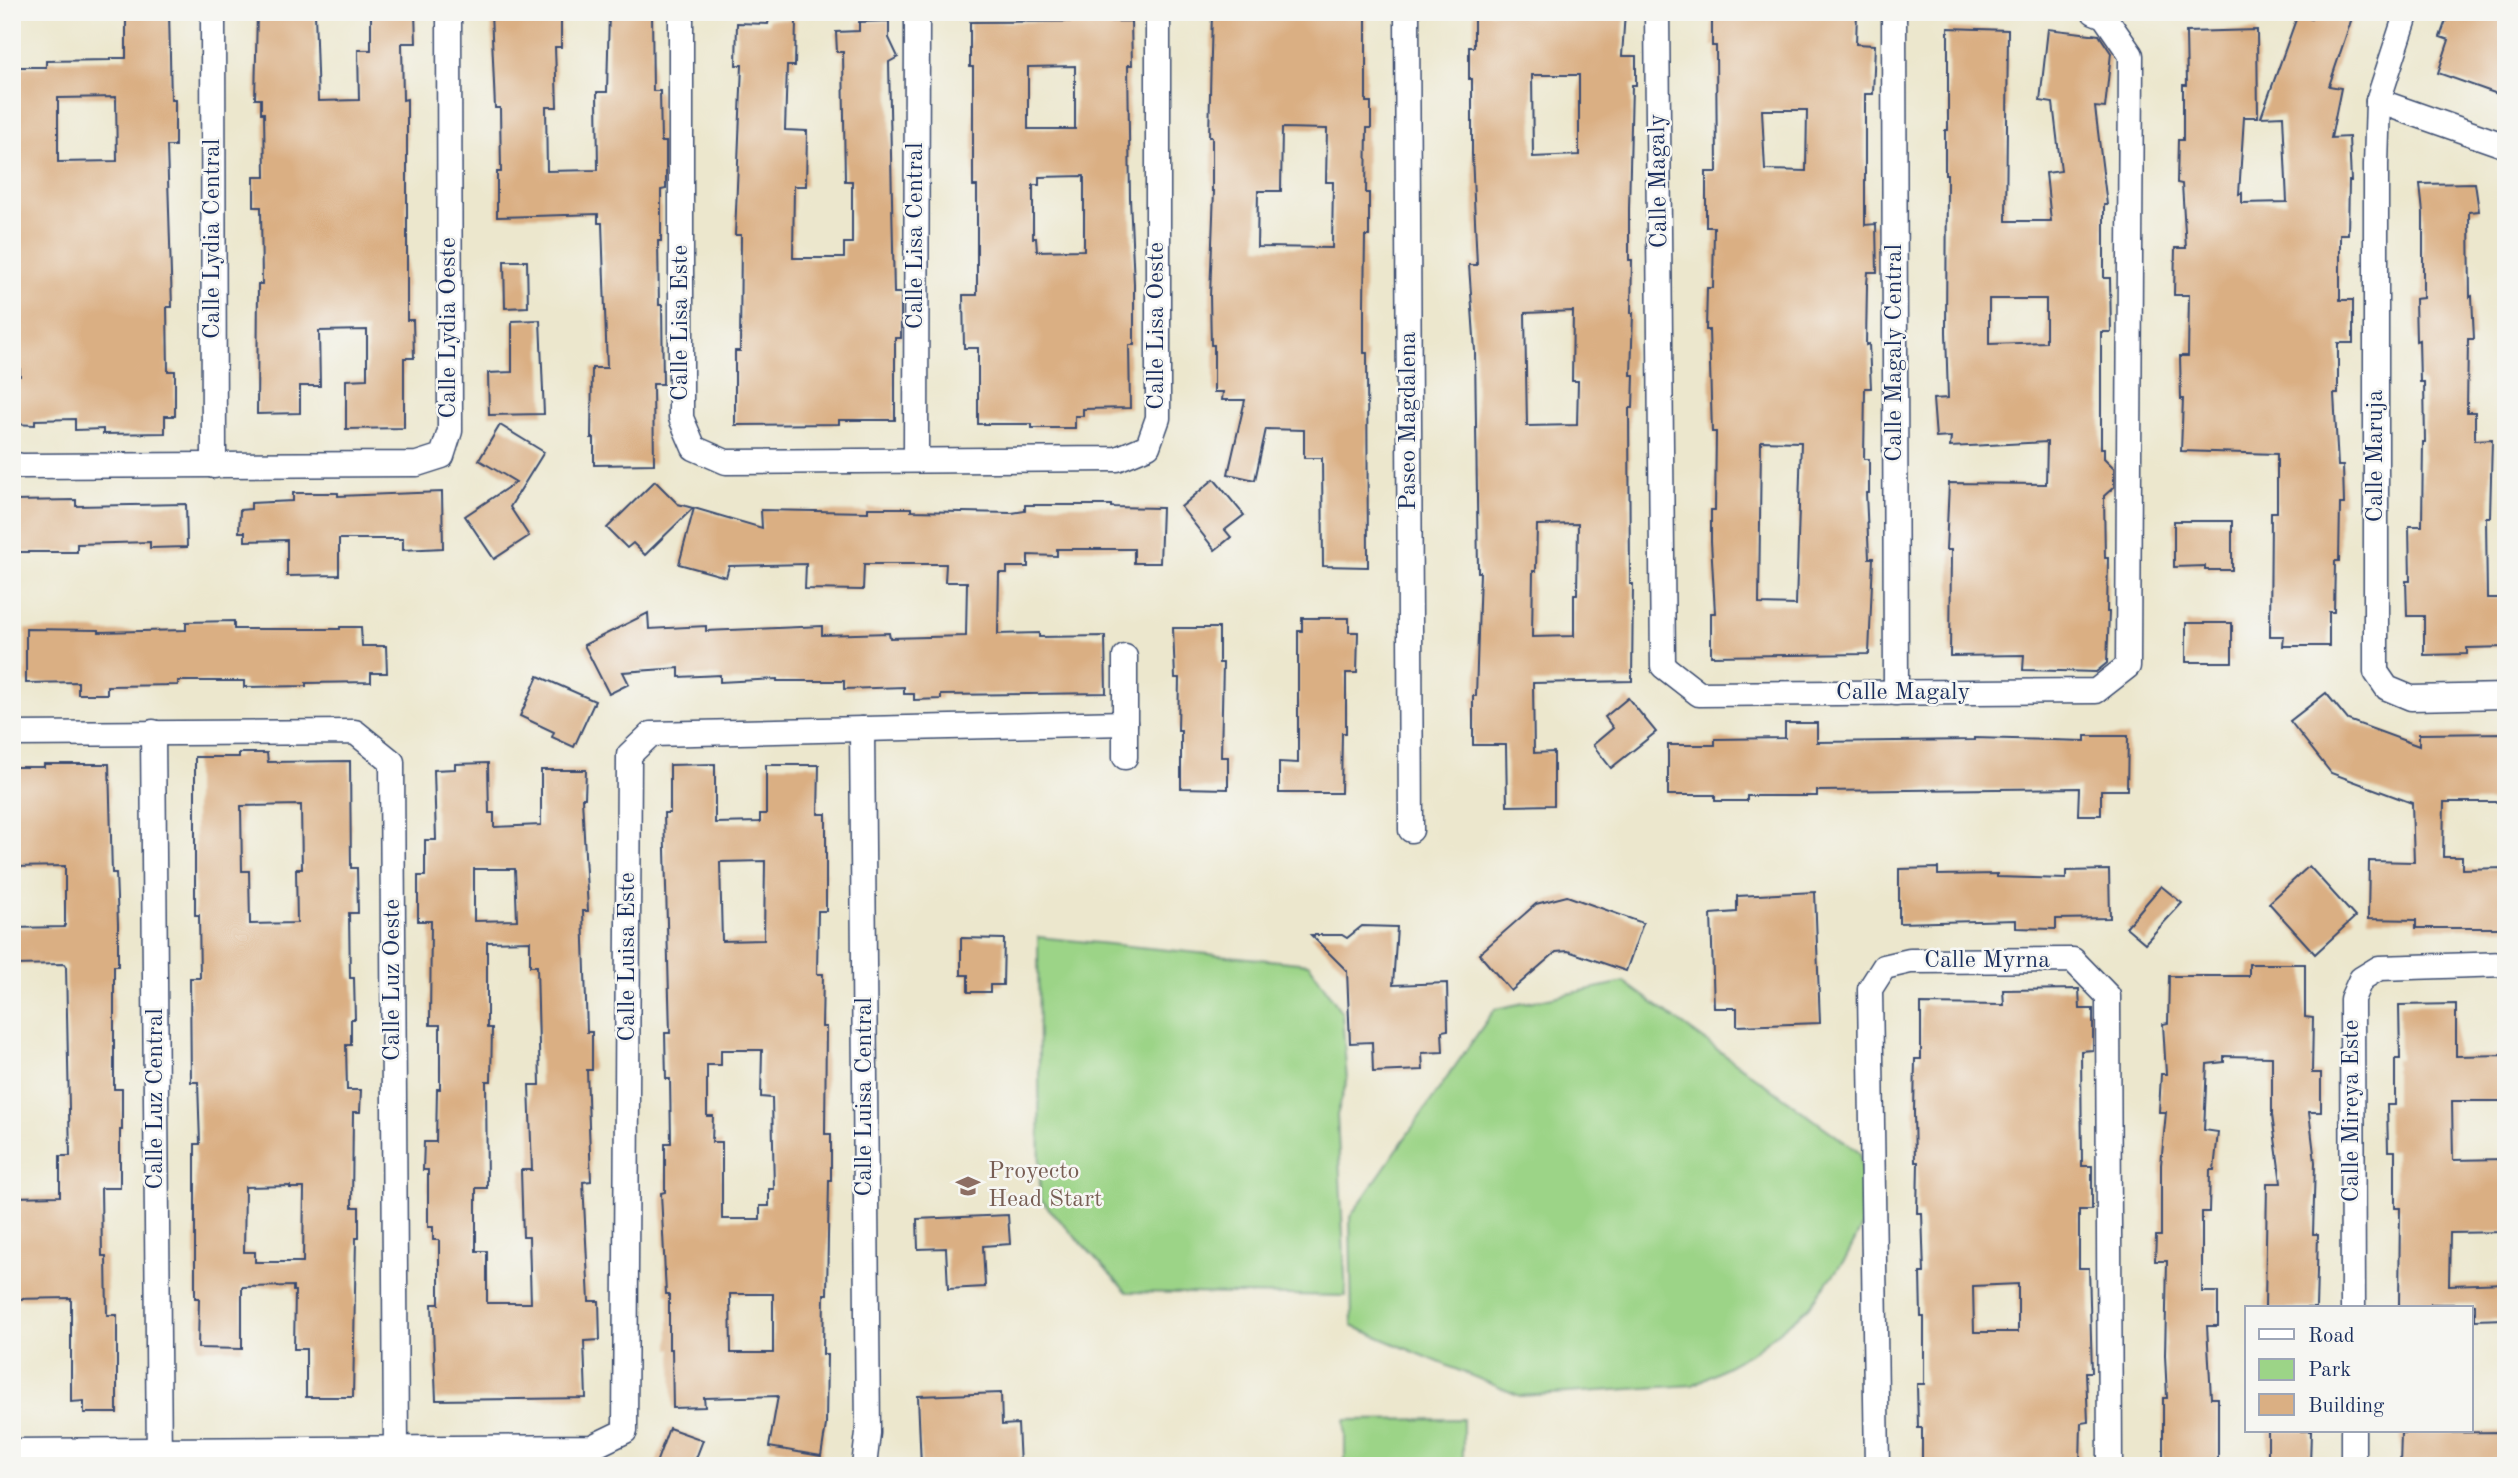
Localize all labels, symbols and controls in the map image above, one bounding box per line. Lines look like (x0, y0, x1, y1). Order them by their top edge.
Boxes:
street label: Calle Magaly (1646, 113, 1672, 249)
street label: Calle Lydia Central (201, 139, 225, 339)
street label: Calle Lisa Central (904, 143, 928, 329)
street label: Calle Lydia Oeste (437, 237, 461, 419)
street label: Calle Lisa Oeste (1145, 242, 1169, 410)
street label: Calle Magaly Central (1883, 244, 1907, 462)
street label: Calle Lisa Este (669, 245, 693, 401)
street label: Paseo Magdalena (1397, 331, 1421, 510)
street label: Calle Maruja (2364, 389, 2388, 522)
street label: Calle Magaly (1836, 681, 1971, 705)
street label: Calle Luisa Este (616, 872, 640, 1042)
street label: Calle Luz Oeste (381, 899, 405, 1061)
street label: Calle Myrna (1924, 949, 2050, 973)
street label: Calle Luisa Central (853, 997, 877, 1197)
street label: Calle Luz Central (144, 1008, 168, 1190)
street label: Calle Mireya Este (2340, 1019, 2364, 1203)
place label: Proyecto Head Start (988, 1160, 1102, 1212)
school or university icon: Proyecto Head Start (954, 1172, 982, 1200)
legend (2245, 1306, 2472, 1432)
text: Road (2308, 1326, 2355, 1347)
text: Park (2308, 1360, 2351, 1381)
text: Building (2308, 1396, 2385, 1417)

